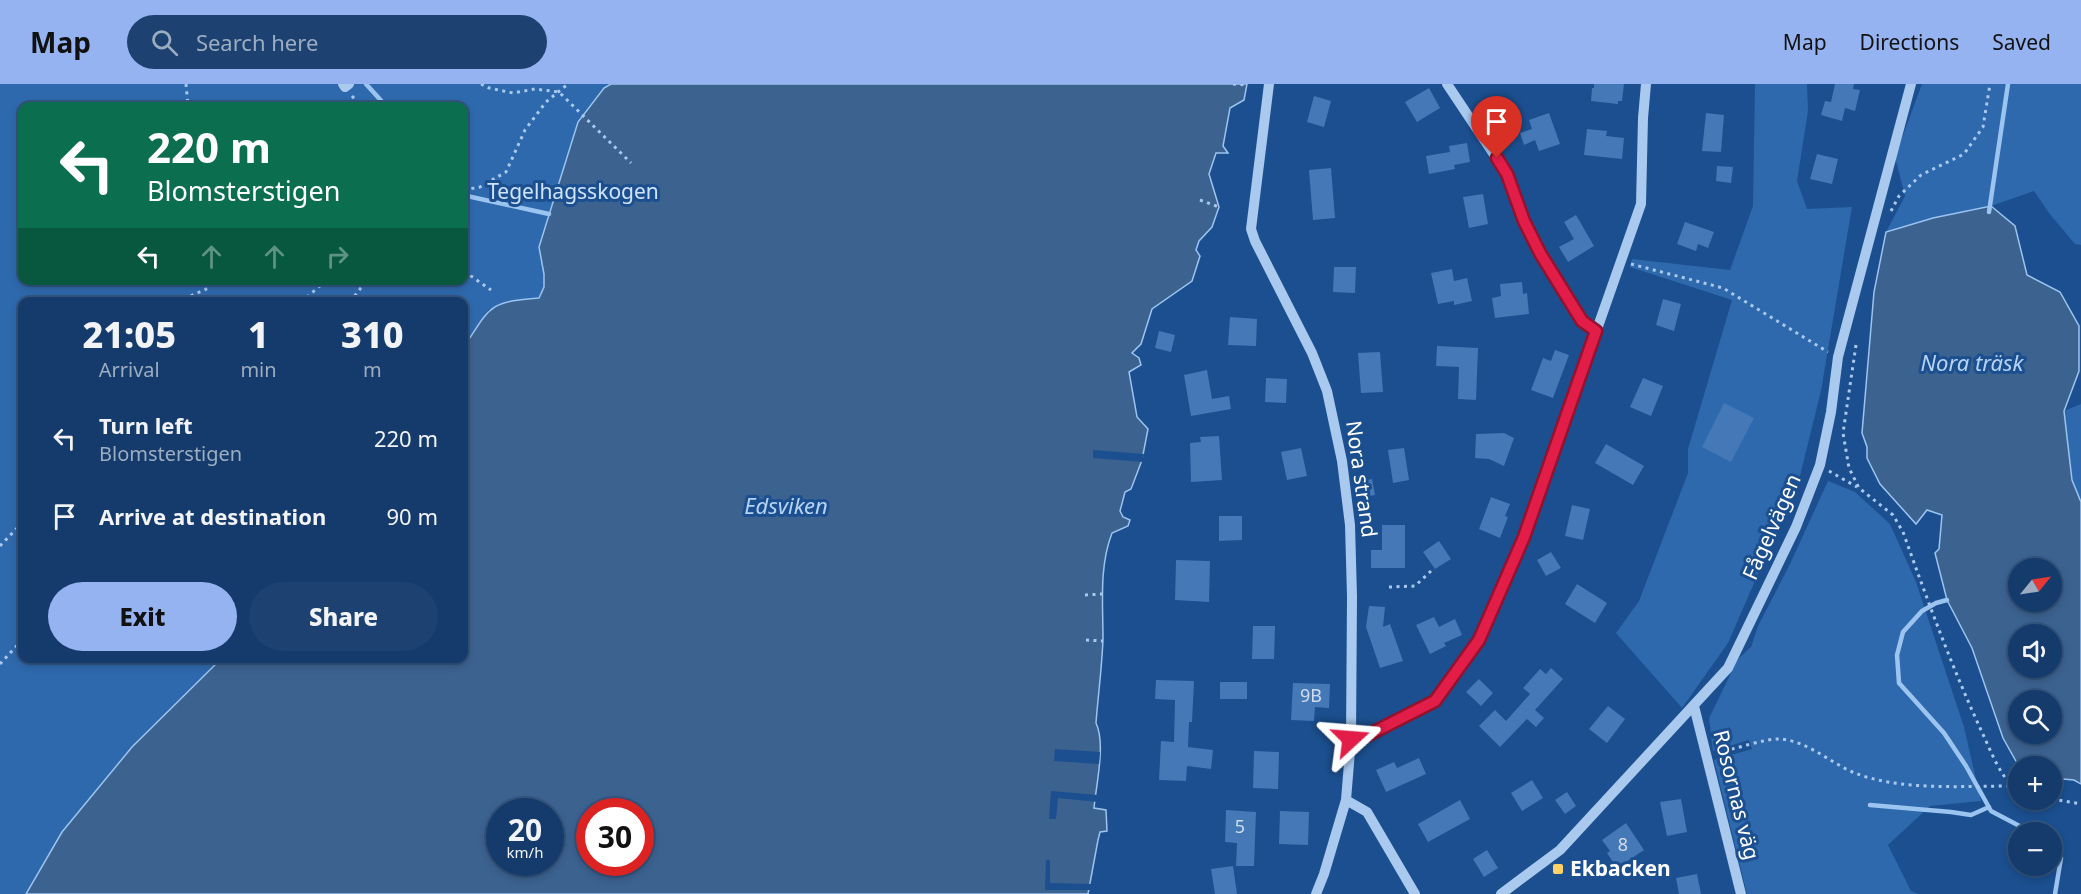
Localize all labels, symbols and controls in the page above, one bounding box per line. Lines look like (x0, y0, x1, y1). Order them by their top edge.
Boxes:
search box (127, 15, 547, 69)
text: Map (30, 23, 91, 61)
icon: search (148, 26, 181, 59)
text: Search here (196, 27, 318, 57)
text: Map (1783, 28, 1827, 56)
text: Directions (1860, 28, 1959, 56)
text: Saved (1992, 28, 2051, 56)
pin (1471, 96, 1522, 158)
icon: arrive (1480, 105, 1513, 138)
text: 220 m (147, 118, 271, 175)
icon: left (48, 126, 126, 204)
text: Blomsterstigen (147, 172, 340, 209)
park label: Tegelhagsskogen (487, 177, 659, 205)
icon: left (132, 240, 165, 273)
icon: ahead (195, 240, 228, 273)
icon: ahead (258, 240, 291, 273)
icon: right (321, 240, 354, 273)
text: 21:05 (82, 310, 176, 359)
text: 1 (248, 310, 269, 359)
text: 310 (341, 310, 404, 359)
water label: Nora träsk (1921, 347, 2025, 377)
text: Arrival (99, 356, 160, 383)
text: min (240, 356, 277, 383)
text: m (363, 356, 382, 383)
text: Turn left (99, 410, 193, 440)
street label: Nora strand (1340, 419, 1384, 539)
icon: left (48, 422, 81, 455)
text: 220 m (374, 423, 438, 453)
text: Blomsterstigen (99, 440, 242, 467)
street label: Fågelvägen (1735, 469, 1807, 584)
water label: Edsviken (744, 490, 828, 520)
icon: arrive (48, 500, 81, 533)
text: Arrive at destination (99, 501, 326, 531)
text: 90 m (387, 501, 438, 531)
north arrow (2008, 558, 2062, 612)
map controls (2008, 558, 2062, 876)
button: Exit (48, 582, 237, 651)
button: Share (249, 582, 438, 651)
button: sound (2008, 624, 2062, 678)
house number: 9B (1300, 683, 1322, 707)
button: search (2008, 690, 2062, 744)
position arrow (1319, 707, 1383, 771)
street label: Rosornas väg (1707, 727, 1767, 863)
button: + (2008, 756, 2062, 810)
speed limit sign: 30 (576, 798, 654, 876)
text: 20 (508, 809, 542, 850)
house number: 5 (1235, 814, 1245, 838)
button: − (2008, 822, 2062, 876)
house number: 8 (1618, 832, 1628, 856)
text: km/h (507, 842, 543, 862)
place label: Ekbacken (1570, 854, 1671, 882)
marker: Ekbacken (1551, 862, 1565, 876)

